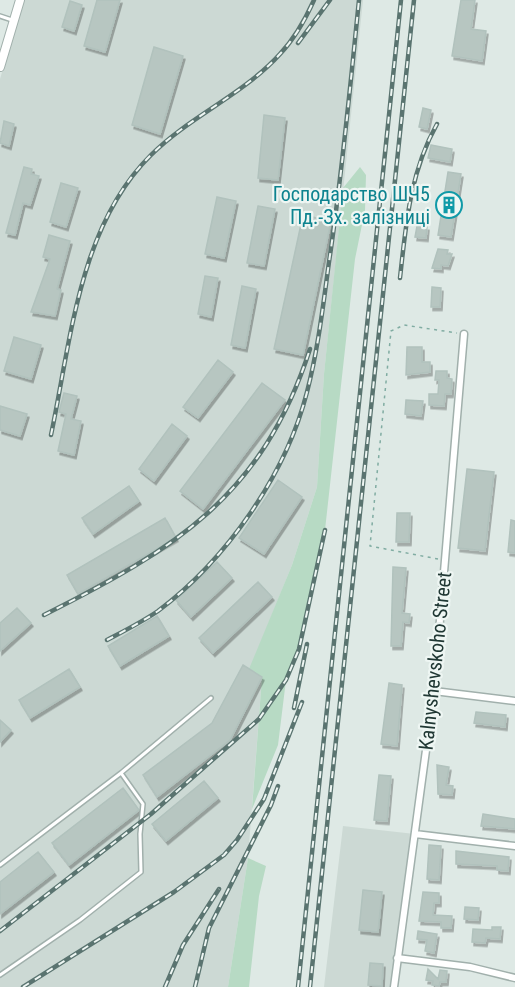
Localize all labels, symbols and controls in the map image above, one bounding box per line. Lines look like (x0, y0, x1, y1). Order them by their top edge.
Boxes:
place label: Господарство ШЧ5 Пд.-Зх. залізниці (273, 182, 430, 229)
building icon: Господарство ШЧ5 Пд.-Зх. залізниці (434, 190, 464, 220)
street label: Kalnyshevskoho Street (414, 571, 456, 751)

